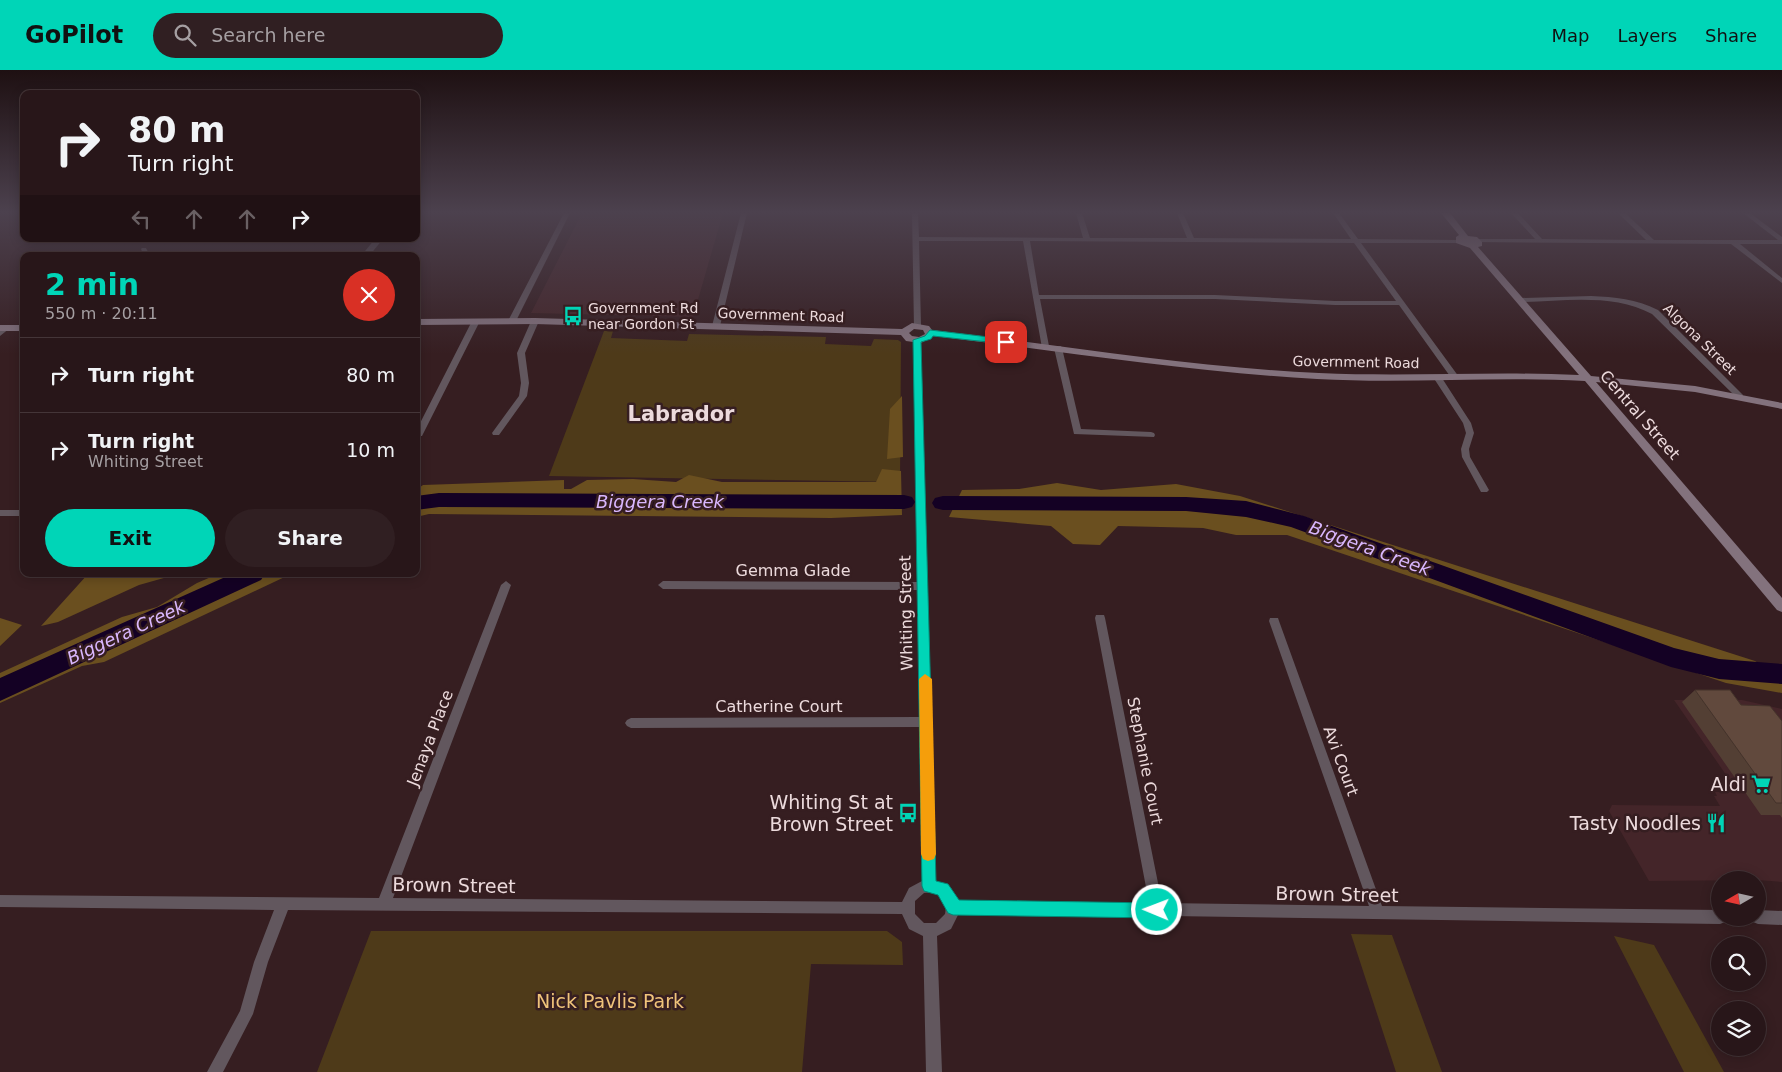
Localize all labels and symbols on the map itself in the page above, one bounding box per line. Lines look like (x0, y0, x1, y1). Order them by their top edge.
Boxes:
place label: Government Rd near Gordon St (588, 300, 698, 332)
street label: Algona Street (1660, 300, 1740, 378)
bus stop icon: Government Rd near Gordon St (562, 305, 584, 327)
street label: Government Road (717, 305, 845, 325)
pin (985, 321, 1027, 363)
street label: Government Road (1292, 353, 1420, 371)
street label: Central Street (1596, 367, 1684, 463)
district label: Labrador (628, 402, 735, 426)
water label: Biggera Creek (596, 491, 726, 512)
water label: Biggera Creek (1306, 516, 1435, 580)
street label: Whiting Street (895, 555, 917, 671)
street label: Gemma Glade (736, 561, 850, 580)
water label: Biggera Creek (64, 595, 190, 669)
street label: Jenaya Place (403, 687, 457, 790)
street label: Stephanie Court (1123, 695, 1167, 827)
street label: Catherine Court (715, 697, 843, 716)
street label: Avi Court (1320, 723, 1362, 799)
place label: Aldi (1710, 773, 1746, 795)
supermarket icon: Aldi (1750, 773, 1772, 795)
place label: Whiting St at Brown Street (769, 791, 893, 835)
bus stop icon: Whiting St at Brown Street (897, 802, 919, 824)
place label: Tasty Noodles (1569, 812, 1701, 834)
restaurant icon: Tasty Noodles (1705, 812, 1727, 834)
north arrow (1711, 871, 1766, 926)
street label: Brown Street (392, 873, 516, 897)
street label: Brown Street (1275, 882, 1399, 906)
position arrow (1130, 883, 1182, 935)
park label: Nick Pavlis Park (536, 990, 684, 1012)

